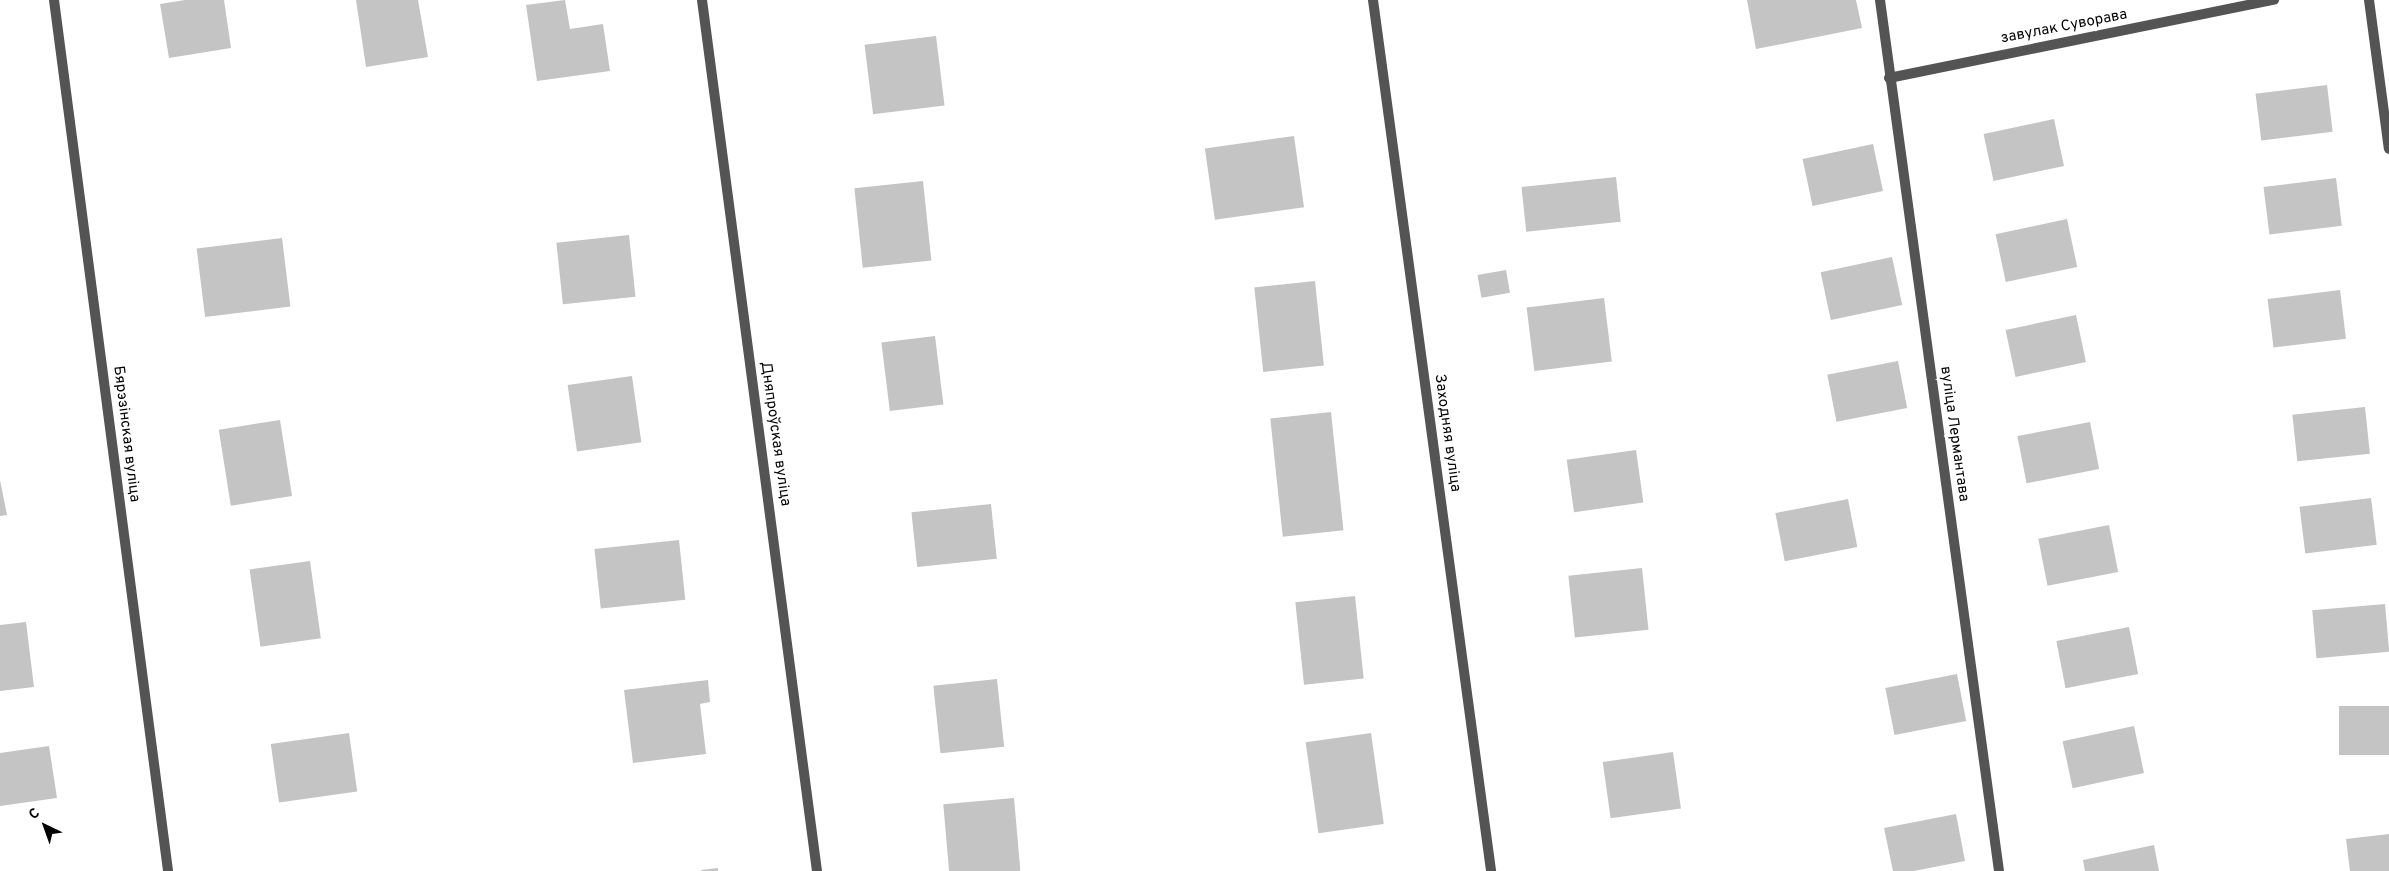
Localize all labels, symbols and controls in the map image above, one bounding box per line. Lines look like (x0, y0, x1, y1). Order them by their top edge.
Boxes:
street label: завулак Суворава (1999, 6, 2129, 48)
street label: Дняпроўская вуліца (756, 361, 794, 507)
street label: Бярэзінская вуліца (109, 365, 143, 503)
street label: вуліца Лермантава (1936, 365, 1972, 503)
street label: Заходняя вуліца (1430, 373, 1464, 493)
north arrow (20, 801, 70, 851)
text: С (26, 805, 44, 824)

